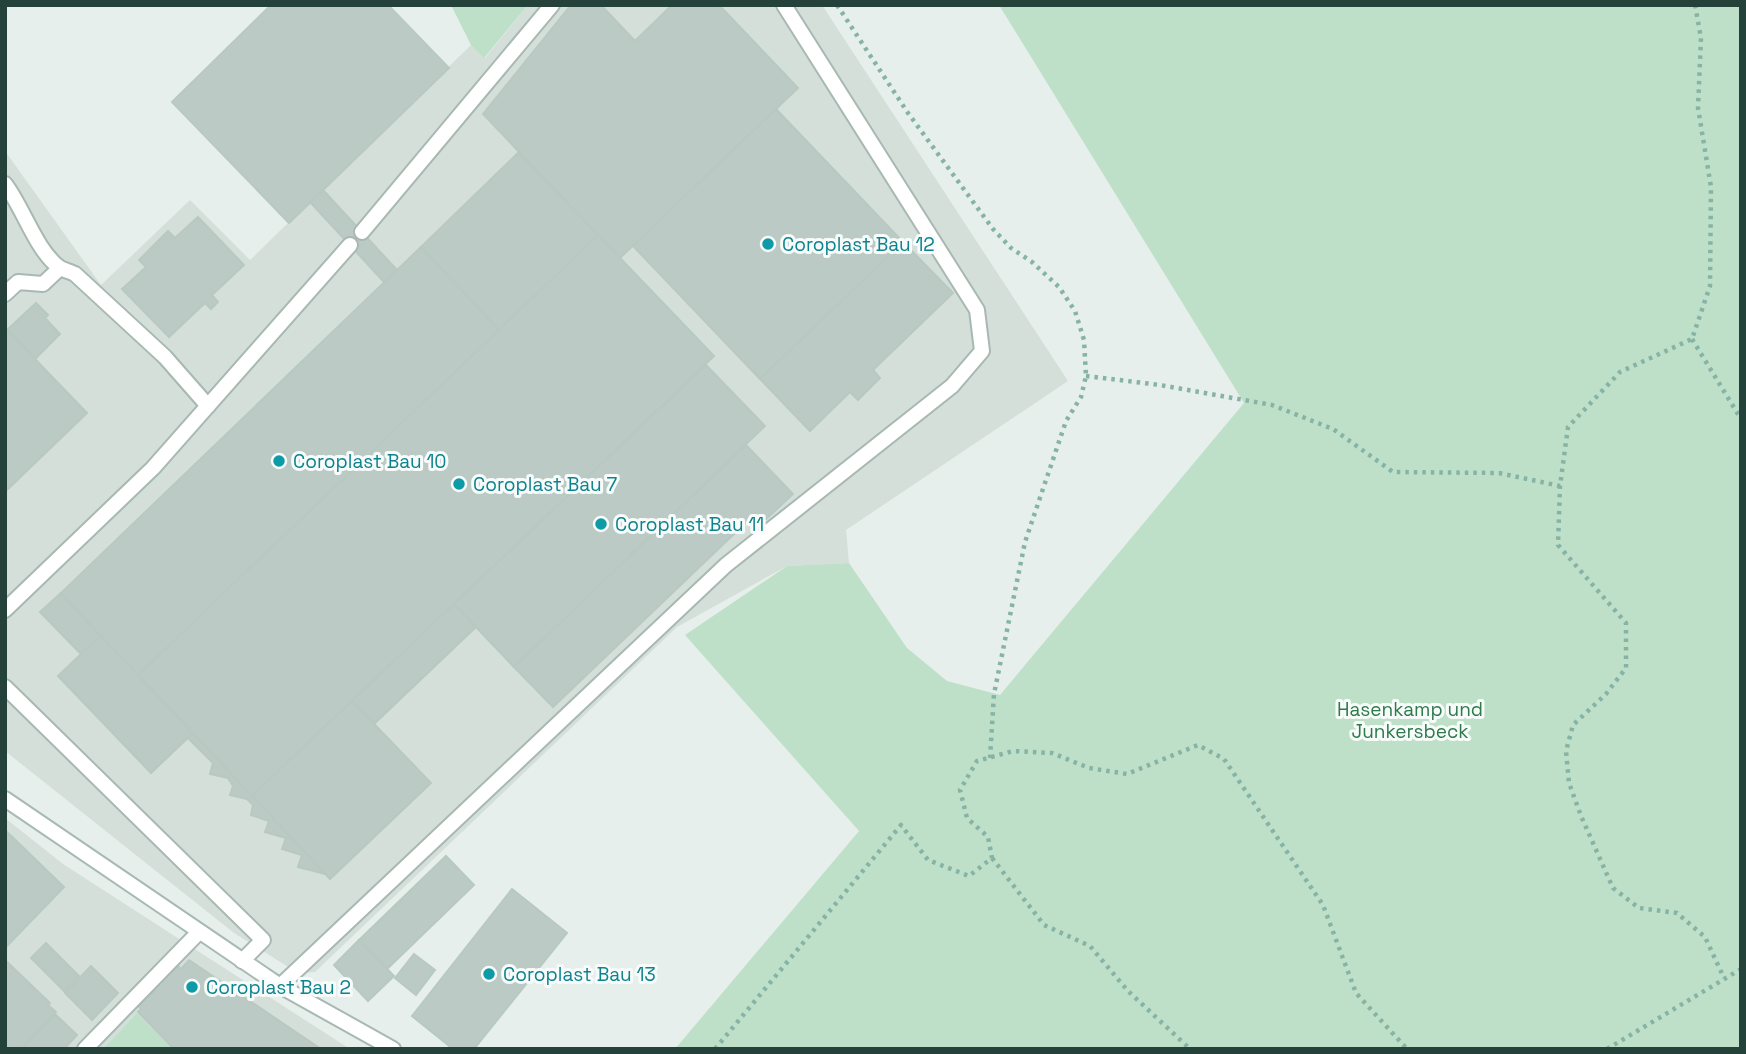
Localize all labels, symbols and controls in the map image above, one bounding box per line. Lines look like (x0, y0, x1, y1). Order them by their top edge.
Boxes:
place label: Coroplast Bau 12 (782, 232, 935, 257)
marker: Coroplast Bau 12 (760, 236, 776, 252)
place label: Coroplast Bau 10 (293, 449, 447, 474)
marker: Coroplast Bau 10 (271, 453, 287, 469)
place label: Coroplast Bau 7 (473, 472, 617, 497)
marker: Coroplast Bau 7 (451, 476, 467, 492)
place label: Coroplast Bau 11 (615, 512, 764, 537)
marker: Coroplast Bau 11 (593, 516, 609, 532)
park label: Hasenkamp und Junkersbeck (1337, 697, 1483, 744)
place label: Coroplast Bau 13 (503, 962, 656, 987)
marker: Coroplast Bau 13 (481, 966, 497, 982)
place label: Coroplast Bau 2 (206, 975, 351, 1000)
marker: Coroplast Bau 2 (184, 979, 200, 995)

